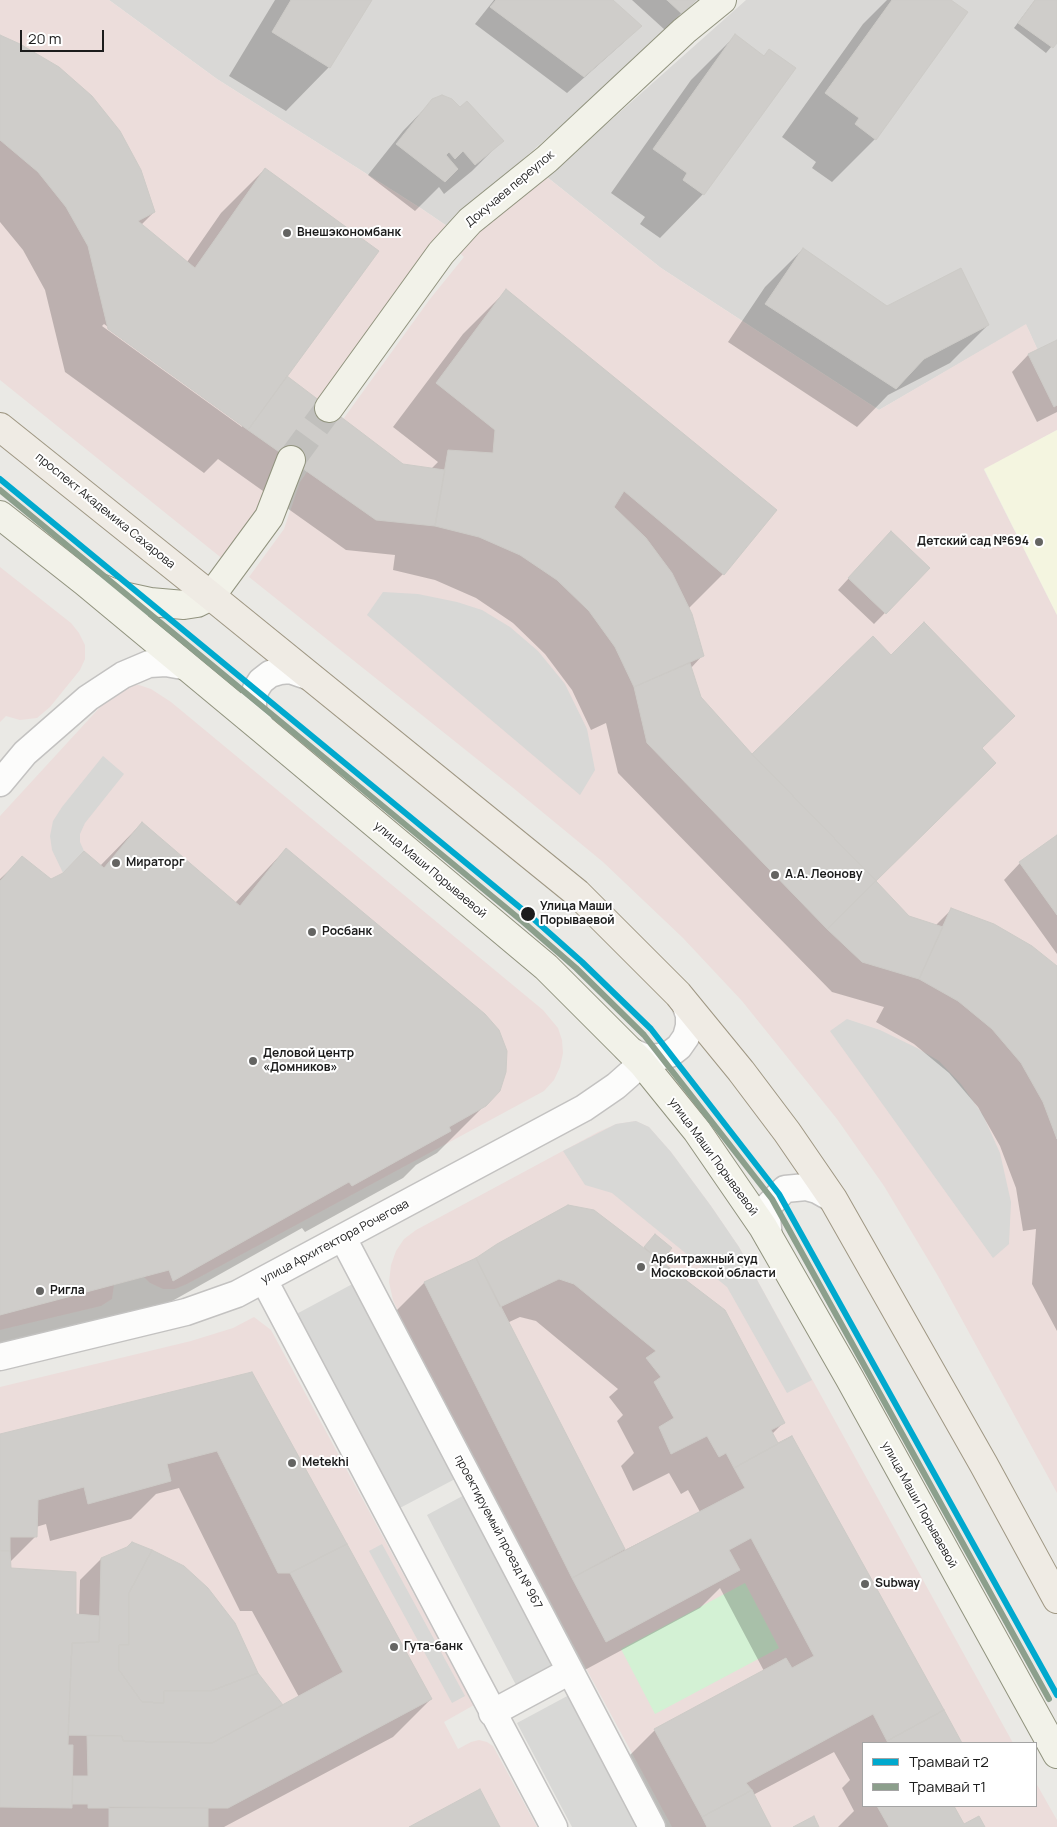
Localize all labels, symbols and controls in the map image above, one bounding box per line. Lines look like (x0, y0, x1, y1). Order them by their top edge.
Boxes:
scale bar (22, 20, 106, 52)
text: 20 m (28, 28, 61, 49)
street label: Докучаев переулок (463, 148, 557, 230)
place label: Внешэкономбанк (297, 226, 401, 240)
marker: Внешэкономбанк (281, 227, 293, 239)
street label: проспект Академика Сахарова (32, 450, 178, 572)
place label: Детский сад №694 (917, 535, 1029, 549)
marker: Детский сад №694 (1033, 536, 1045, 548)
street label: улица Маши Порываевой (371, 819, 489, 921)
place label: Мираторг (126, 856, 185, 870)
marker: Мираторг (110, 857, 122, 869)
place label: А.А. Леонову (785, 868, 862, 882)
marker: А.А. Леонову (769, 869, 781, 881)
place label: Улица Маши Порываевой (540, 900, 615, 928)
marker: Улица Маши Порываевой (519, 905, 537, 923)
place label: Росбанк (322, 925, 372, 939)
marker: Росбанк (306, 926, 318, 938)
place label: Деловой центр «Домников» (263, 1047, 354, 1075)
marker: Деловой центр «Домников» (247, 1055, 259, 1067)
street label: улица Маши Порываевой (665, 1095, 761, 1219)
street label: улица Архитектора Рочегова (258, 1197, 412, 1287)
place label: Арбитражный суд Московской области (651, 1253, 776, 1281)
marker: Арбитражный суд Московской области (635, 1261, 647, 1273)
place label: Ригла (50, 1284, 85, 1298)
marker: Ригла (34, 1285, 46, 1297)
street label: улица Маши Порываевой (878, 1439, 960, 1571)
street label: проектируемый проезд № 967 (451, 1452, 545, 1612)
place label: Metekhi (302, 1456, 349, 1470)
marker: Metekhi (286, 1457, 298, 1469)
place label: Subway (875, 1577, 920, 1591)
marker: Subway (859, 1578, 871, 1590)
place label: Гута-банк (404, 1640, 463, 1654)
marker: Гута-банк (388, 1641, 400, 1653)
legend (862, 1742, 1037, 1807)
text: Трамвай т2 (909, 1751, 989, 1772)
text: Трамвай т1 (909, 1776, 986, 1797)

